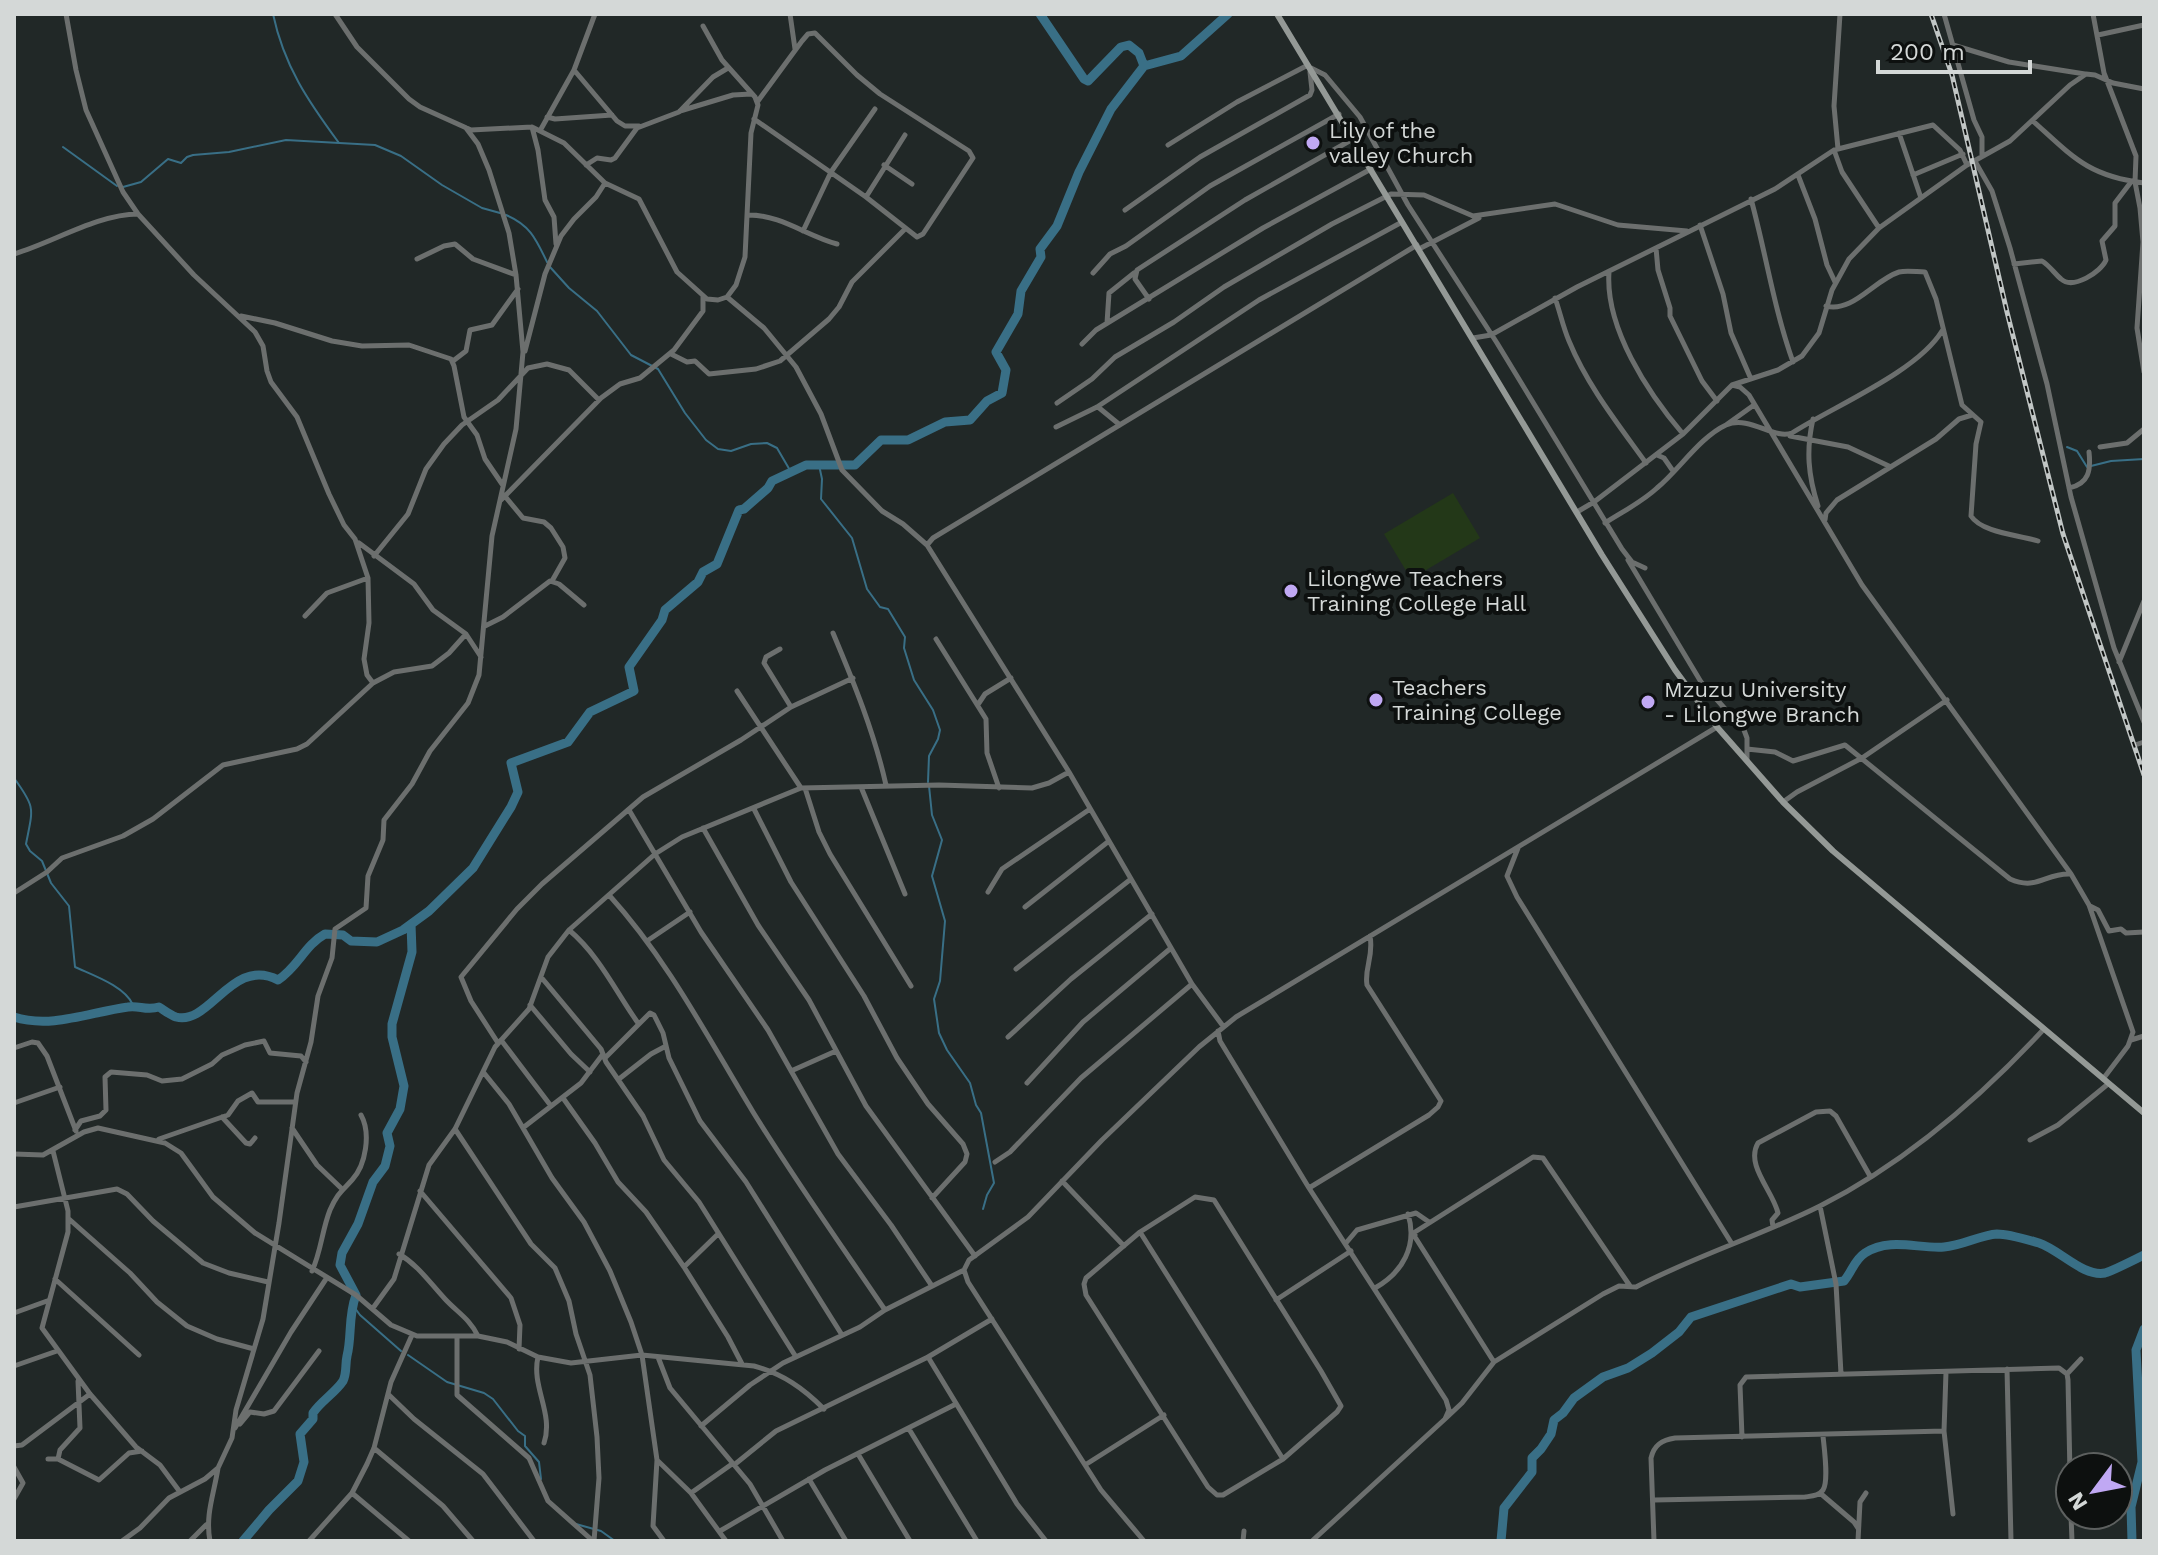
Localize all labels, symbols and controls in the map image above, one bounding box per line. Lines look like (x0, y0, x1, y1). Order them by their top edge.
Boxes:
scale bar (1878, 24, 2030, 74)
text: 200 m (1890, 38, 1965, 66)
place label: Lily of the valley Church (1329, 118, 1473, 168)
marker: Lily of the valley Church (1304, 134, 1322, 152)
place label: Lilongwe Teachers Training College Hall (1307, 566, 1527, 616)
marker: Lilongwe Teachers Training College Hall (1282, 582, 1300, 600)
place label: Teachers Training College (1392, 675, 1562, 725)
place label: Mzuzu University - Lilongwe Branch (1664, 677, 1860, 727)
marker: Teachers Training College (1367, 691, 1385, 709)
marker: Mzuzu University - Lilongwe Branch (1639, 693, 1657, 711)
north arrow (2054, 1451, 2134, 1531)
text: N (2063, 1488, 2092, 1515)

